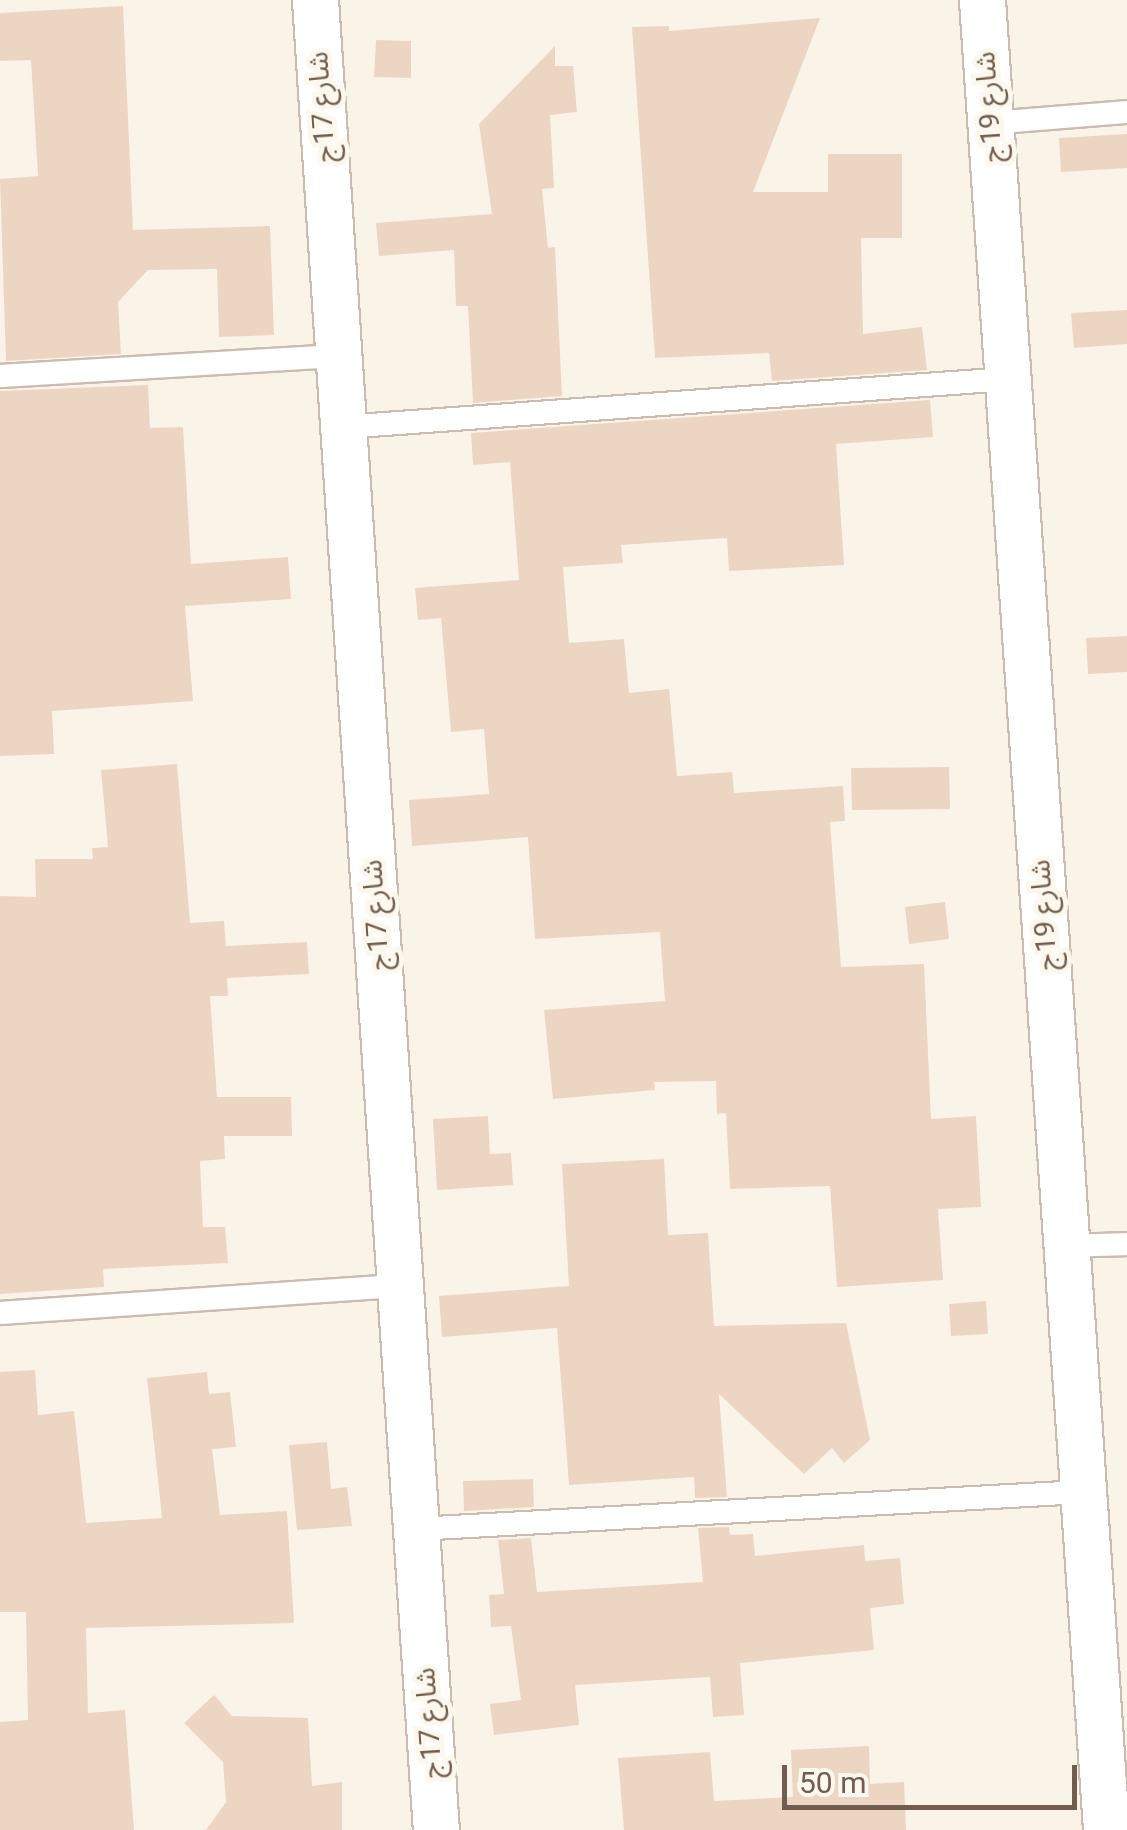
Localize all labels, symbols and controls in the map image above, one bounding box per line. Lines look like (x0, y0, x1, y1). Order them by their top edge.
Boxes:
street label: شارع 17ج (301, 51, 343, 163)
street label: شارع 19ج (968, 51, 1010, 163)
street label: شارع 17ج (355, 859, 397, 971)
street label: شارع 19ج (1023, 859, 1065, 971)
street label: شارع 17ج (408, 1667, 450, 1779)
scale bar (787, 1745, 1082, 1807)
text: 50 m (799, 1765, 866, 1800)

